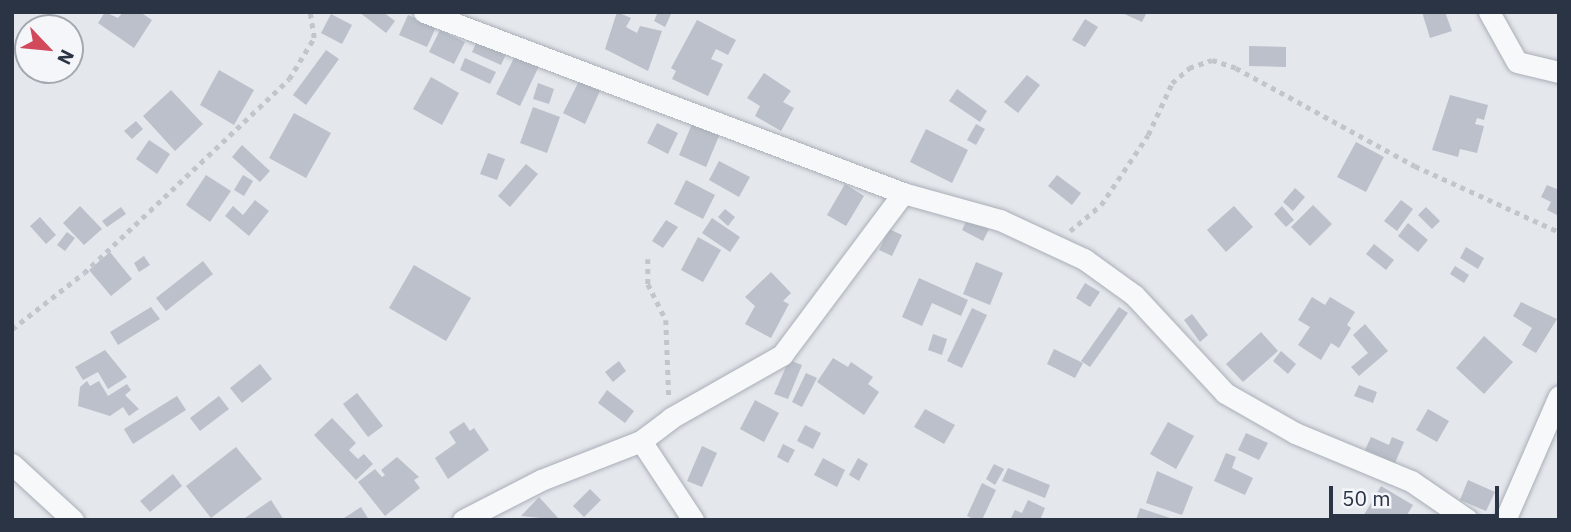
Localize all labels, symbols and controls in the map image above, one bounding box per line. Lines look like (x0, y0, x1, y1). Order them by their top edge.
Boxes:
north arrow (14, 14, 84, 84)
text: N (52, 46, 80, 69)
scale bar (1333, 472, 1503, 516)
text: 50 m (1342, 484, 1391, 512)

